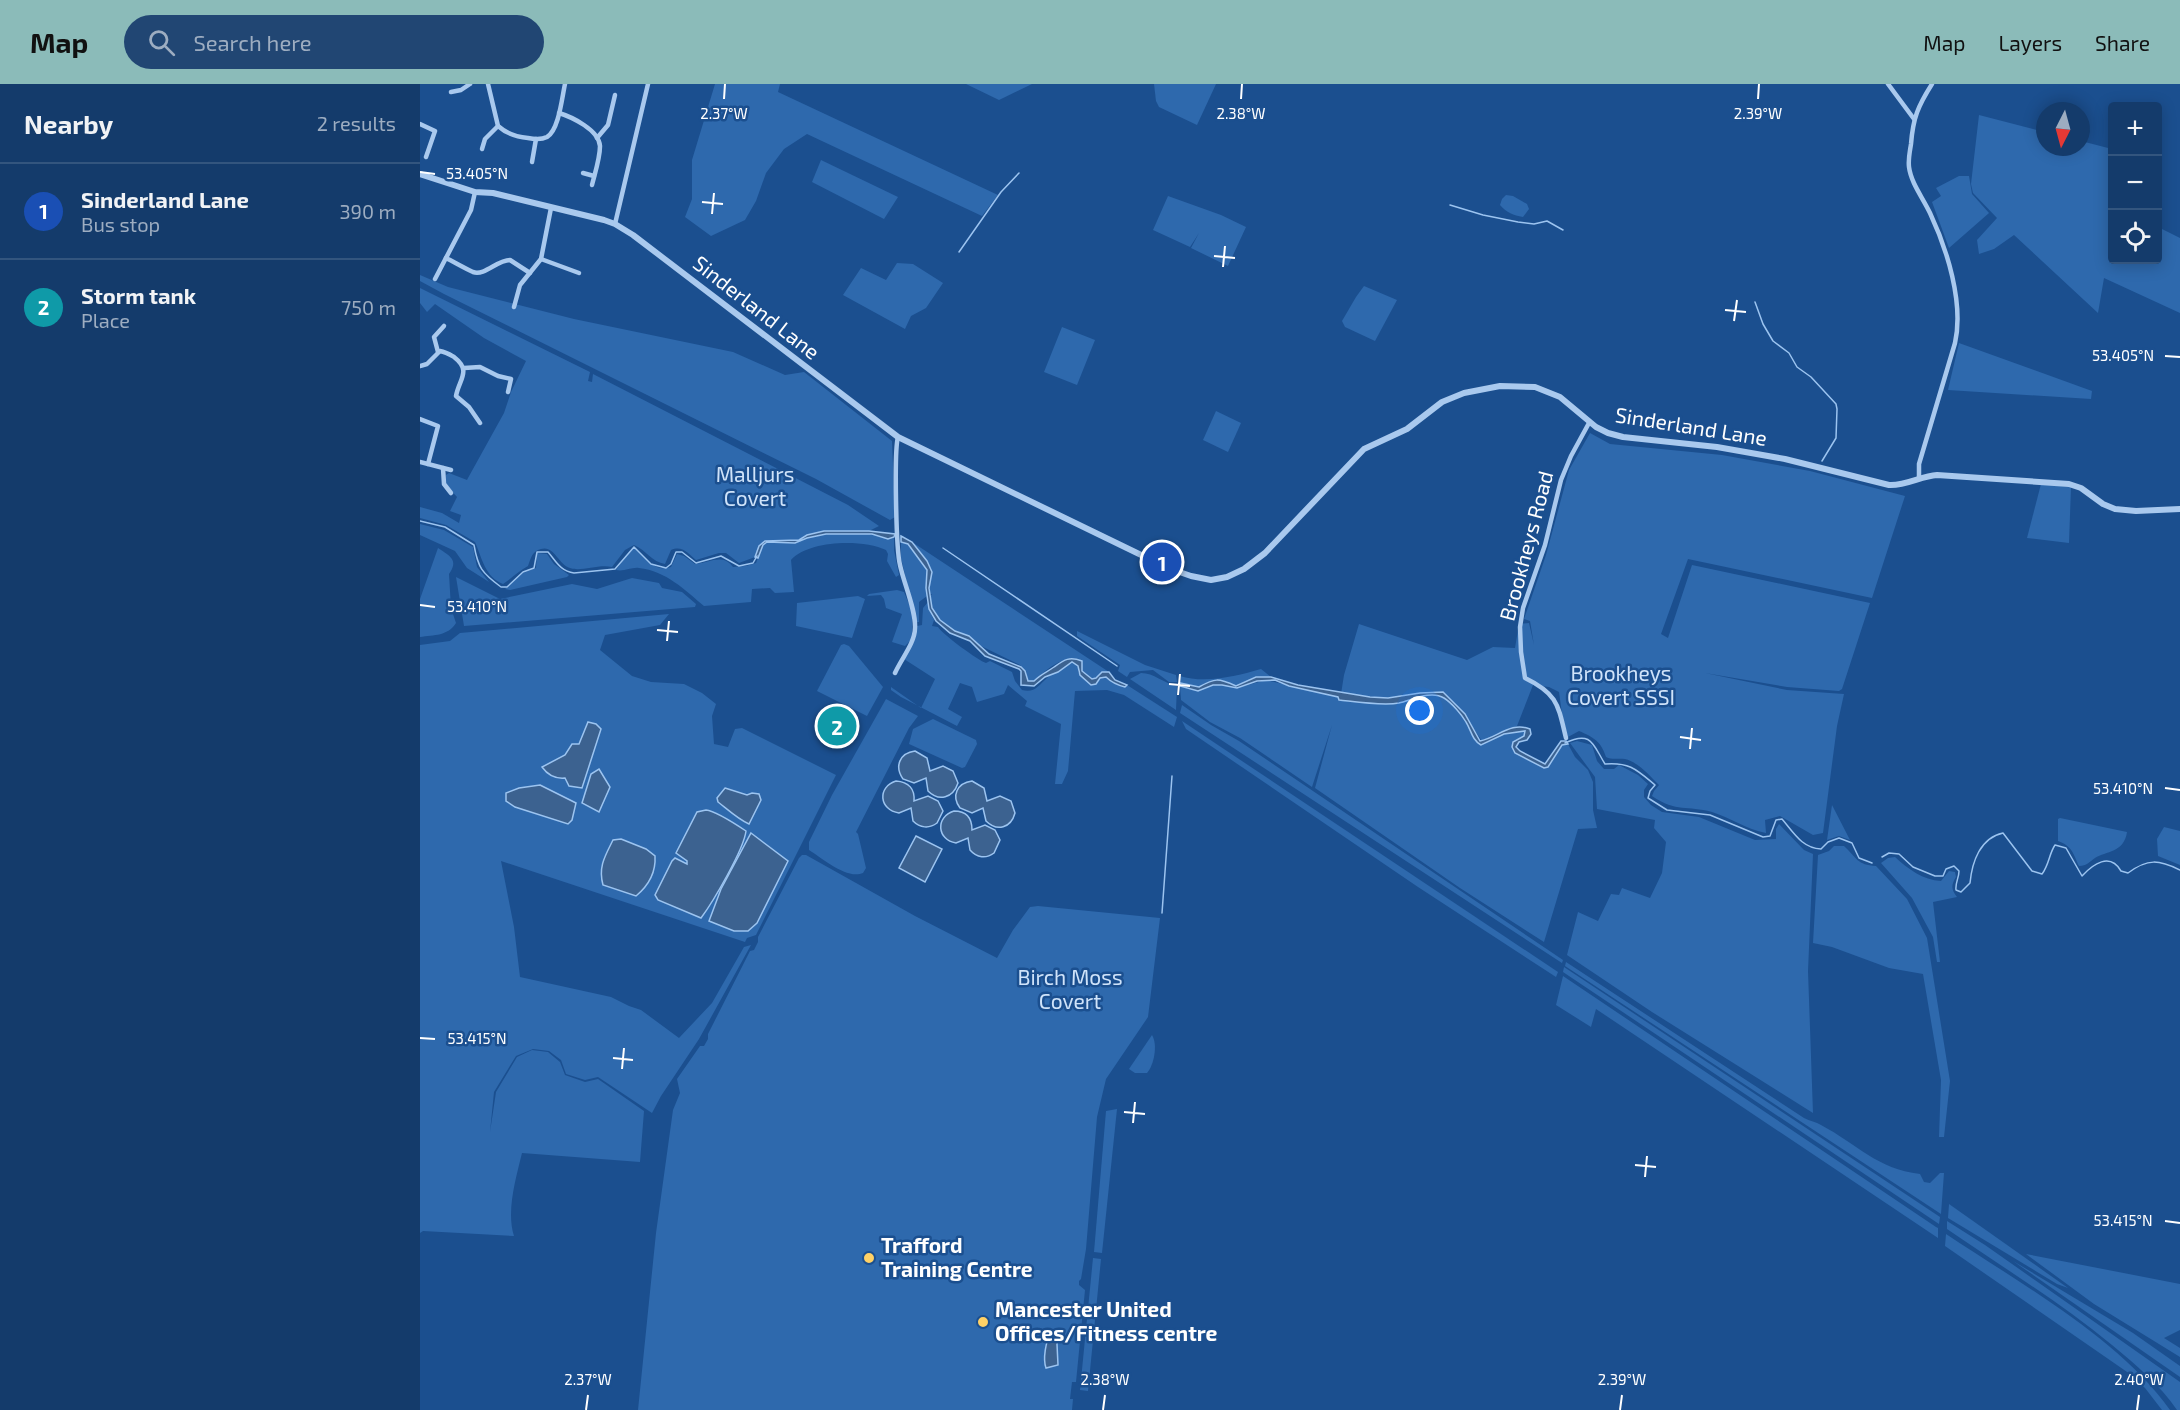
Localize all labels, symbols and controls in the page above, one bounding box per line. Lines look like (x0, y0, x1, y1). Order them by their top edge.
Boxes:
search box (124, 15, 544, 69)
text: Map (30, 25, 88, 59)
icon: search (145, 26, 178, 59)
text: Search here (193, 29, 312, 55)
text: Map (1923, 30, 1965, 55)
text: Layers (1998, 30, 2062, 55)
text: Share (2095, 30, 2150, 55)
north arrow (2036, 102, 2090, 156)
map controls (2108, 102, 2162, 264)
button: + (2108, 102, 2162, 156)
text: 2.37°W (700, 104, 748, 122)
text: 2.38°W (1217, 104, 1265, 122)
text: 2.39°W (1734, 104, 1782, 122)
text: Nearby (24, 108, 113, 139)
text: 2 results (317, 111, 396, 135)
button: − (2108, 156, 2162, 210)
text: 53.405°N (446, 164, 508, 182)
text: Sinderland Lane (81, 186, 249, 212)
text: 1 (39, 199, 48, 223)
text: 390 m (339, 199, 396, 223)
button: locate (2108, 210, 2162, 264)
text: Bus stop (81, 212, 160, 236)
street label: Sinderland Lane (689, 250, 825, 364)
text: Storm tank (81, 282, 196, 308)
text: 2 (38, 295, 49, 319)
text: 750 m (341, 295, 396, 319)
text: Place (81, 308, 130, 332)
text: 53.405°N (2092, 346, 2154, 364)
street label: Sinderland Lane (1614, 401, 1769, 450)
park label: Malljurs Covert (716, 461, 794, 510)
street label: Brookheys Road (1494, 468, 1558, 623)
pin: 1 (1142, 540, 1182, 584)
text: 53.410°N (447, 597, 507, 615)
park label: Brookheys Covert SSSI (1567, 660, 1675, 709)
your location (1405, 696, 1434, 725)
pin: 2 (818, 704, 856, 748)
text: 53.410°N (2093, 779, 2153, 797)
park label: Birch Moss Covert (1017, 964, 1123, 1013)
text: 53.415°N (448, 1029, 506, 1047)
text: 53.415°N (2094, 1211, 2152, 1229)
place label: Trafford Training Centre (881, 1232, 1033, 1281)
marker: Trafford Training Centre (862, 1251, 876, 1265)
place label: Mancester United Offices/Fitness centre (995, 1296, 1218, 1345)
marker: Mancester United Offices/Fitness centre (976, 1315, 990, 1329)
text: 2.37°W (564, 1370, 612, 1388)
text: 2.38°W (1081, 1370, 1129, 1388)
text: 2.39°W (1598, 1370, 1646, 1388)
text: 2.40°W (2114, 1370, 2164, 1388)

